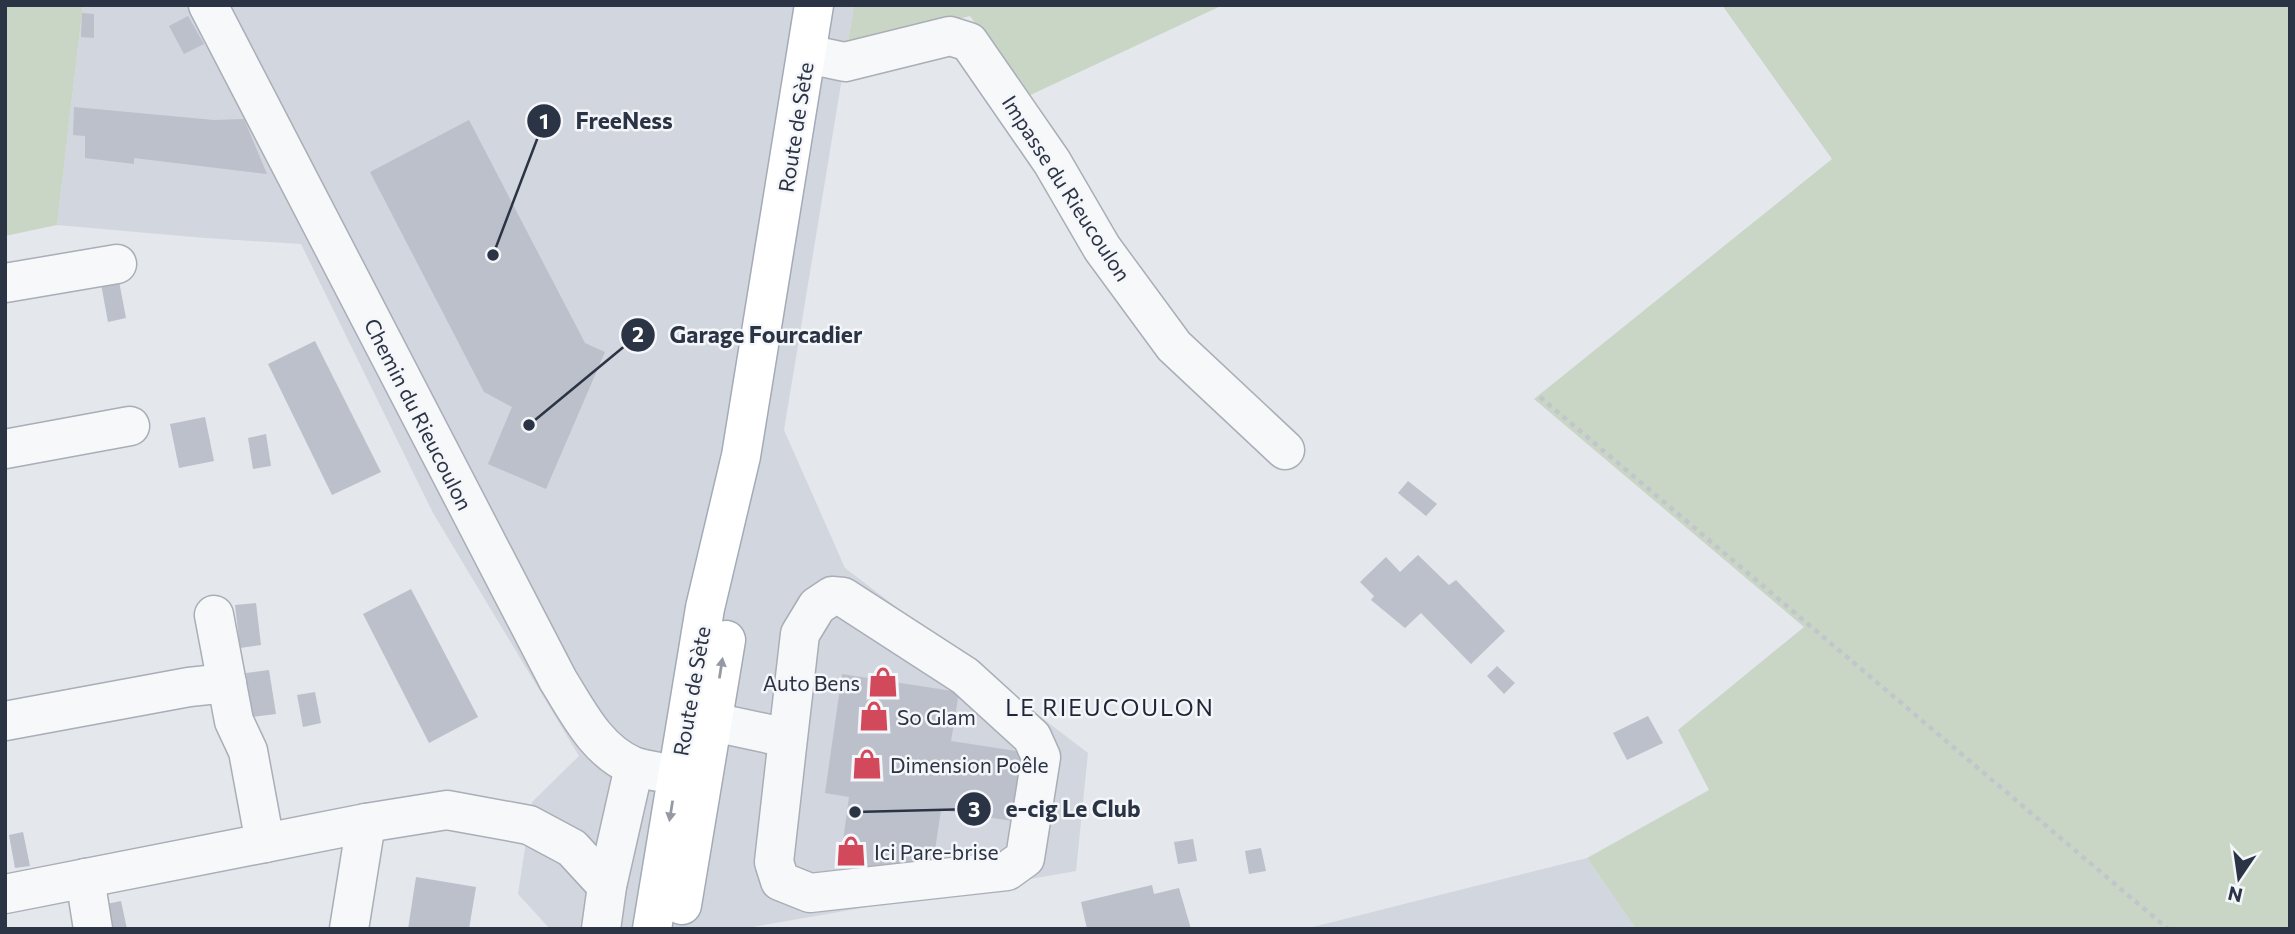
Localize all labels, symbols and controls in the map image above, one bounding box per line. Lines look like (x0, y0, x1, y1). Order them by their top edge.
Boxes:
street label: Route de Sète (772, 60, 818, 194)
street label: Impasse du Rieucoulon (998, 90, 1136, 286)
callout: FreeNess (526, 99, 686, 143)
text: FreeNess (575, 106, 673, 134)
text: 1 (539, 108, 549, 133)
callout: Garage Fourcadier (621, 313, 877, 357)
street label: Chemin du Rieucoulon (360, 314, 478, 514)
text: Garage Fourcadier (670, 320, 863, 348)
text: 2 (632, 321, 644, 346)
street label: Route de Sète (667, 624, 715, 758)
one-way arrow (716, 657, 727, 679)
shop icon: Auto Bens (866, 665, 900, 699)
place label: Auto Bens (763, 670, 860, 695)
district label: LE RIEUCOULON (1005, 693, 1215, 721)
shop icon: So Glam (857, 699, 891, 733)
place label: So Glam (897, 704, 976, 729)
shop icon: Dimension Poêle (850, 747, 884, 781)
place label: Dimension Poêle (890, 752, 1049, 777)
callout: e-cig Le Club (957, 787, 1155, 831)
text: e-cig Le Club (1005, 794, 1141, 822)
text: 3 (968, 796, 980, 821)
one-way arrow (665, 800, 676, 822)
shop icon: Ici Pare-brise (834, 834, 868, 868)
place label: Ici Pare-brise (874, 839, 999, 864)
north arrow (2204, 843, 2274, 913)
text: N (2226, 882, 2245, 908)

